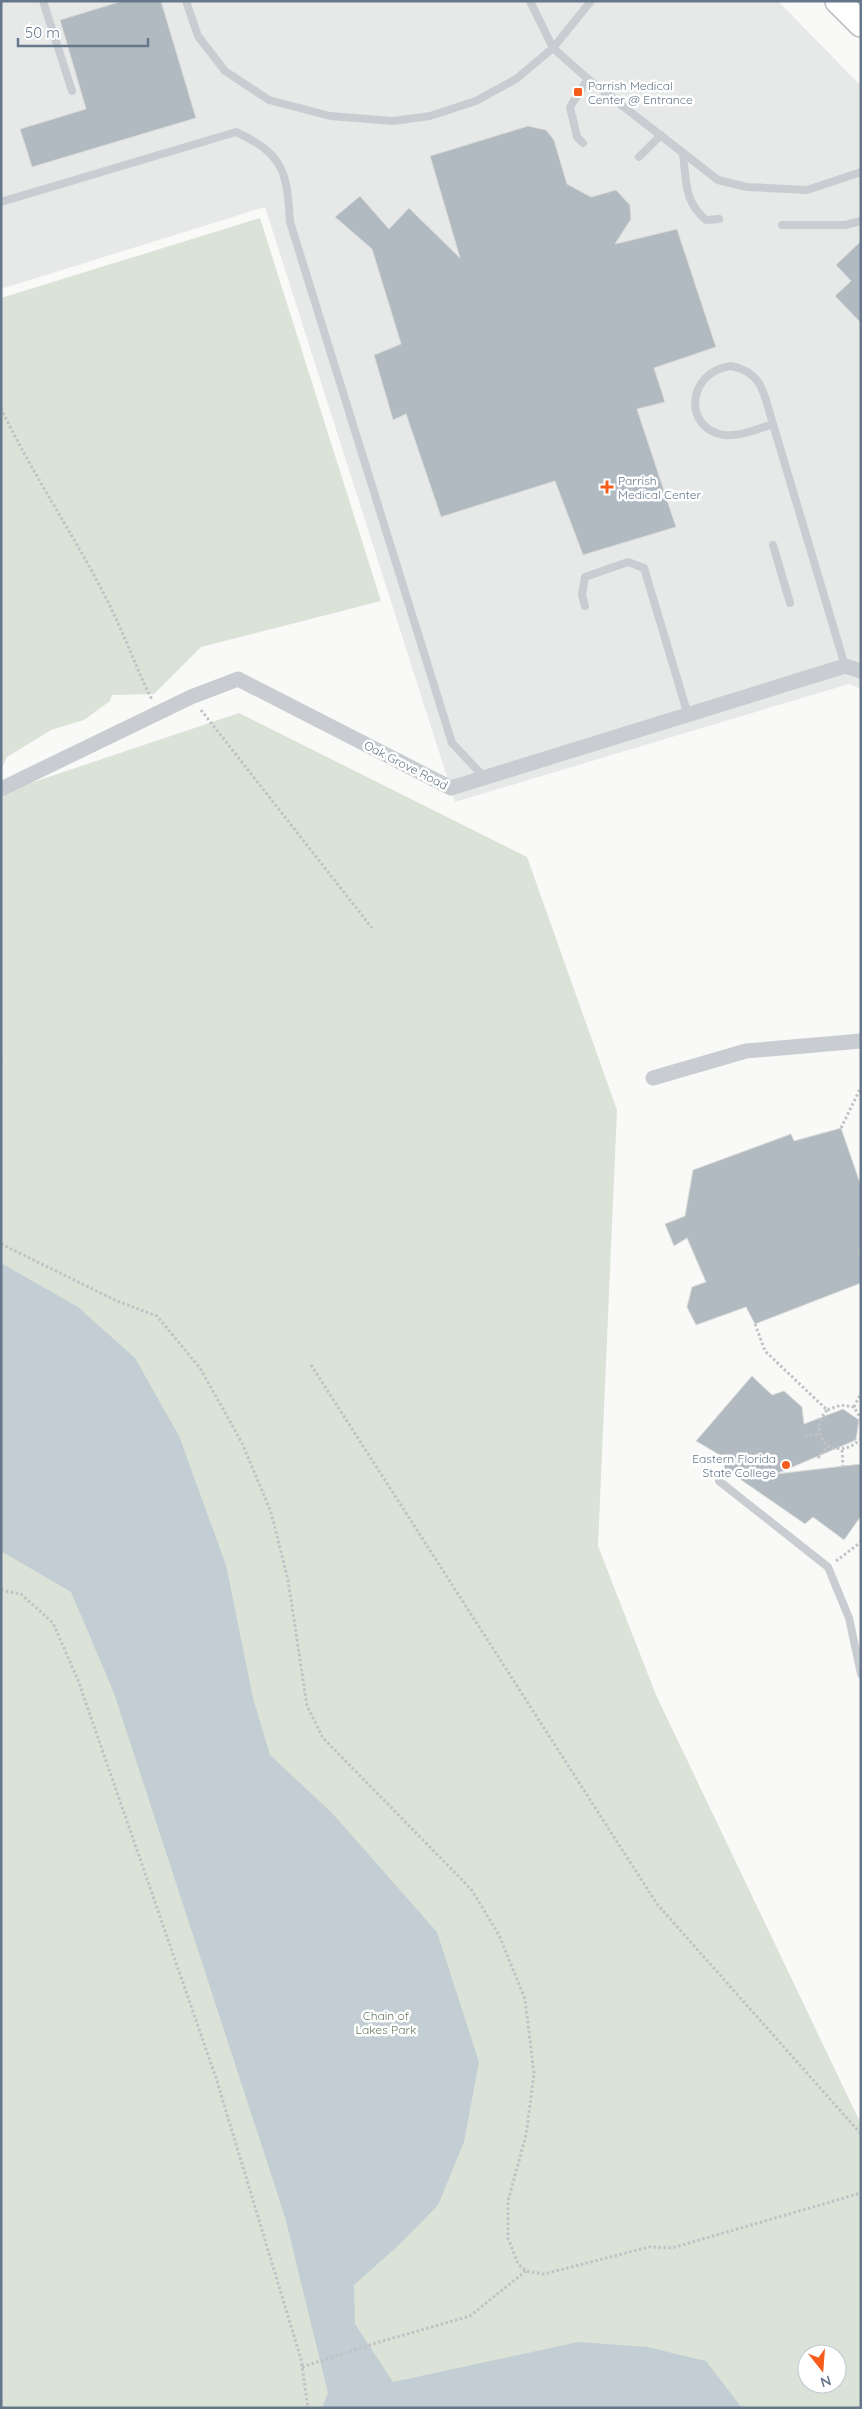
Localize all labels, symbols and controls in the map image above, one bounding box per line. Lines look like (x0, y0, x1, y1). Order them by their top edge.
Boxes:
scale bar (18, 15, 148, 47)
text: 50 m (25, 23, 60, 42)
place label: Parrish Medical Center @ Entrance (588, 78, 693, 107)
marker: Parrish Medical Center @ Entrance (572, 86, 584, 98)
place label: Parrish Medical Center (618, 473, 701, 502)
marker: Parrish Medical Center (600, 480, 614, 494)
street label: Oak Grove Road (362, 737, 450, 793)
place label: Eastern Florida State College (692, 1451, 776, 1480)
marker: Eastern Florida State College (780, 1459, 792, 1471)
park label: Chain of Lakes Park (356, 2008, 416, 2037)
north arrow (797, 2344, 847, 2394)
text: N (818, 2371, 833, 2392)

